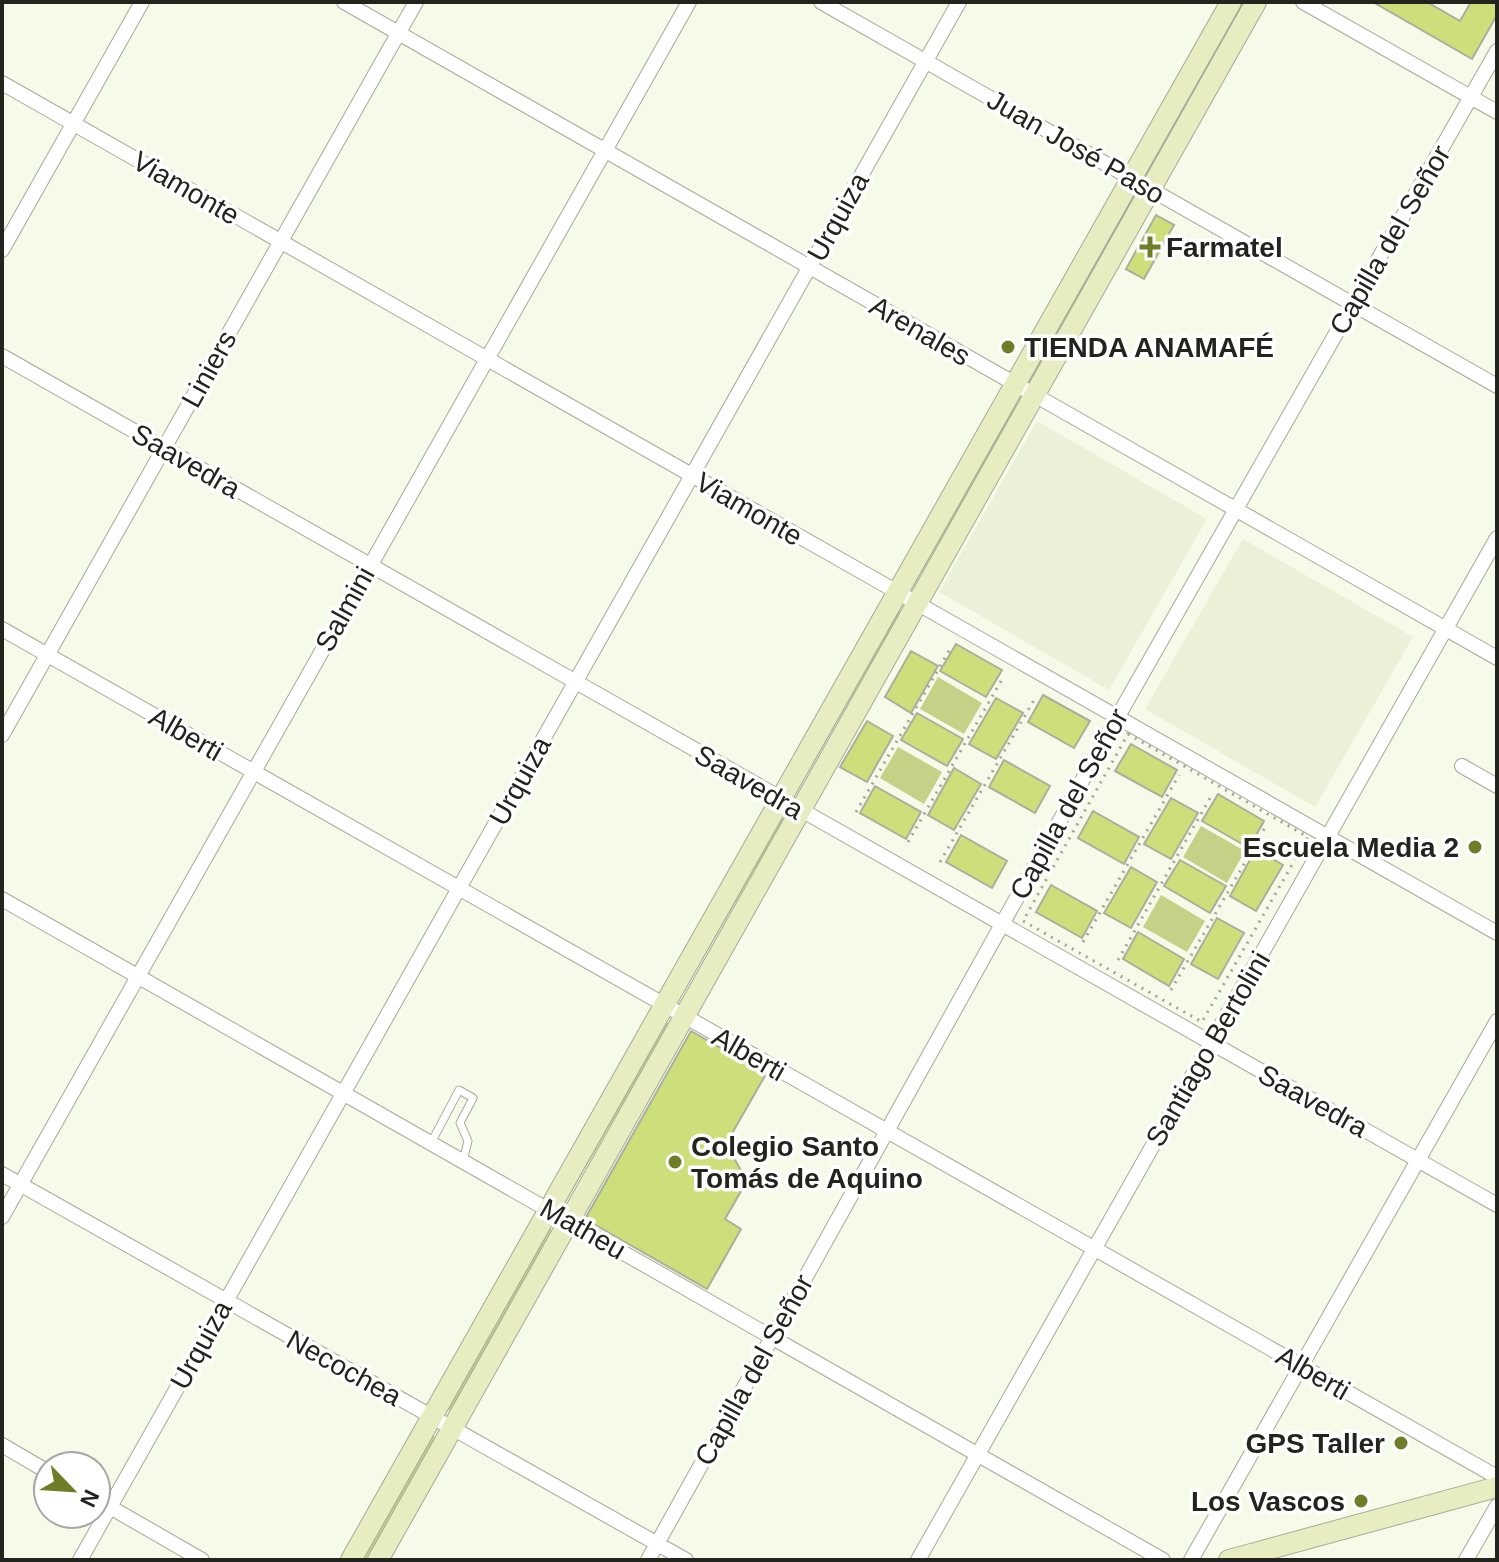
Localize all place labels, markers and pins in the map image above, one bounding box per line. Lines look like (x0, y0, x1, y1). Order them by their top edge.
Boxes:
place label: Farmatel (1166, 232, 1283, 263)
marker: Farmatel (1141, 238, 1159, 256)
place label: TIENDA ANAMAFÉ (1024, 332, 1274, 363)
marker: TIENDA ANAMAFÉ (999, 338, 1017, 356)
place label: Escuela Media 2 (1243, 832, 1459, 863)
marker: Escuela Media 2 (1466, 838, 1484, 856)
place label: Colegio Santo Tomás de Aquino (691, 1131, 923, 1194)
marker: Colegio Santo Tomás de Aquino (666, 1153, 684, 1171)
place label: GPS Taller (1245, 1428, 1385, 1459)
marker: GPS Taller (1392, 1434, 1410, 1452)
place label: Los Vascos (1191, 1486, 1345, 1517)
marker: Los Vascos (1352, 1492, 1370, 1510)

